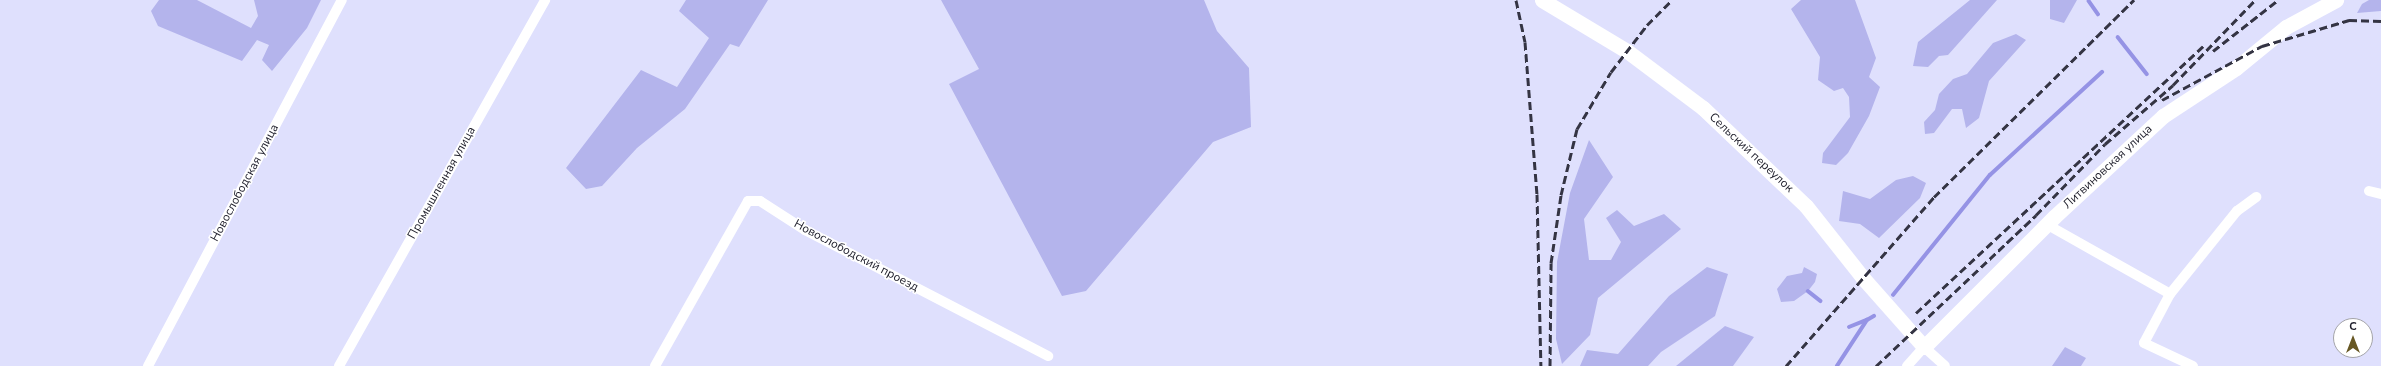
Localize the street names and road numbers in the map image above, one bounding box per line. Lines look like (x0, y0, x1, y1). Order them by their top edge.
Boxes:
street label: Сельский переулок (1706, 110, 1796, 196)
street label: Новослободская улица (208, 122, 282, 244)
street label: Литвиновская улица (2060, 122, 2156, 212)
street label: Промышленная улица (405, 124, 479, 242)
street label: Новослободский проезд (791, 217, 921, 295)

